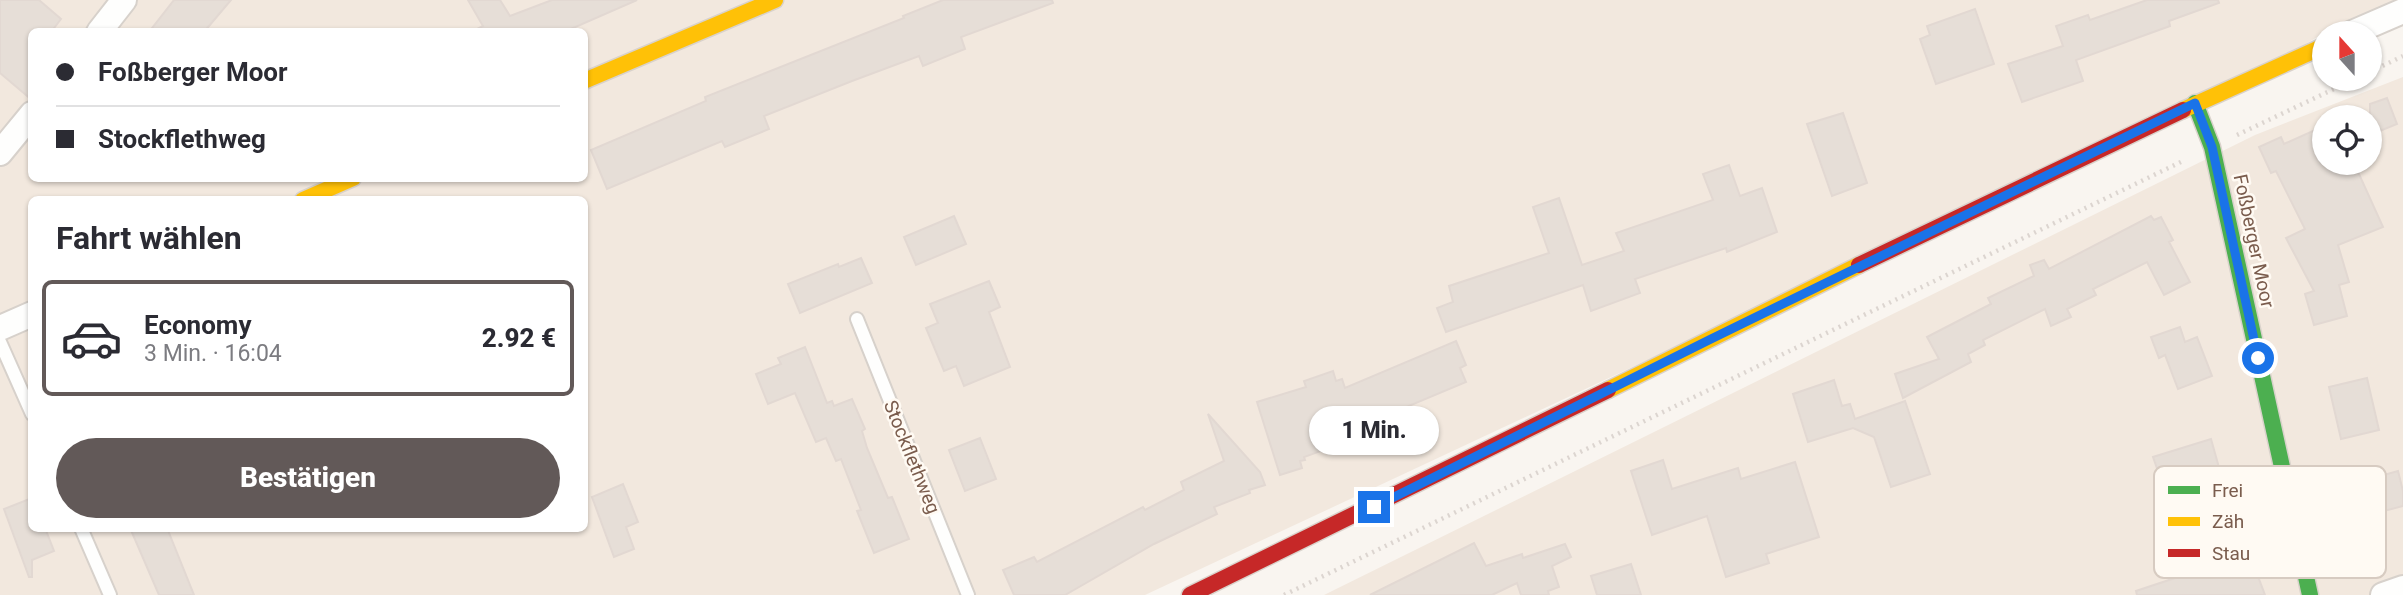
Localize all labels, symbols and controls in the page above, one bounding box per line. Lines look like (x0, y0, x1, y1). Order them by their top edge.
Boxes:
north arrow (2312, 21, 2382, 91)
map controls (2312, 21, 2382, 175)
text: Foßberger Moor (98, 57, 288, 87)
button: locate (2312, 105, 2382, 175)
text: Stockflethweg (98, 124, 266, 154)
street label: Foßberger Moor (2229, 172, 2280, 310)
text: Fahrt wählen (56, 219, 242, 257)
icon: car (60, 307, 123, 370)
text: Economy (144, 310, 251, 340)
text: 2.92 € (482, 323, 556, 353)
text: 3 Min. · 16:04 (144, 340, 282, 367)
route start (2242, 342, 2274, 374)
street label: Stockflethweg (879, 397, 945, 517)
callout: 1 Min. (1309, 406, 1439, 454)
text: 1 Min. (1341, 417, 1407, 444)
button: Bestätigen (56, 438, 560, 518)
legend (2154, 466, 2386, 578)
text: Frei (2212, 479, 2243, 502)
route end (1358, 491, 1390, 523)
text: Zäh (2212, 510, 2244, 533)
text: Stau (2212, 542, 2250, 565)

